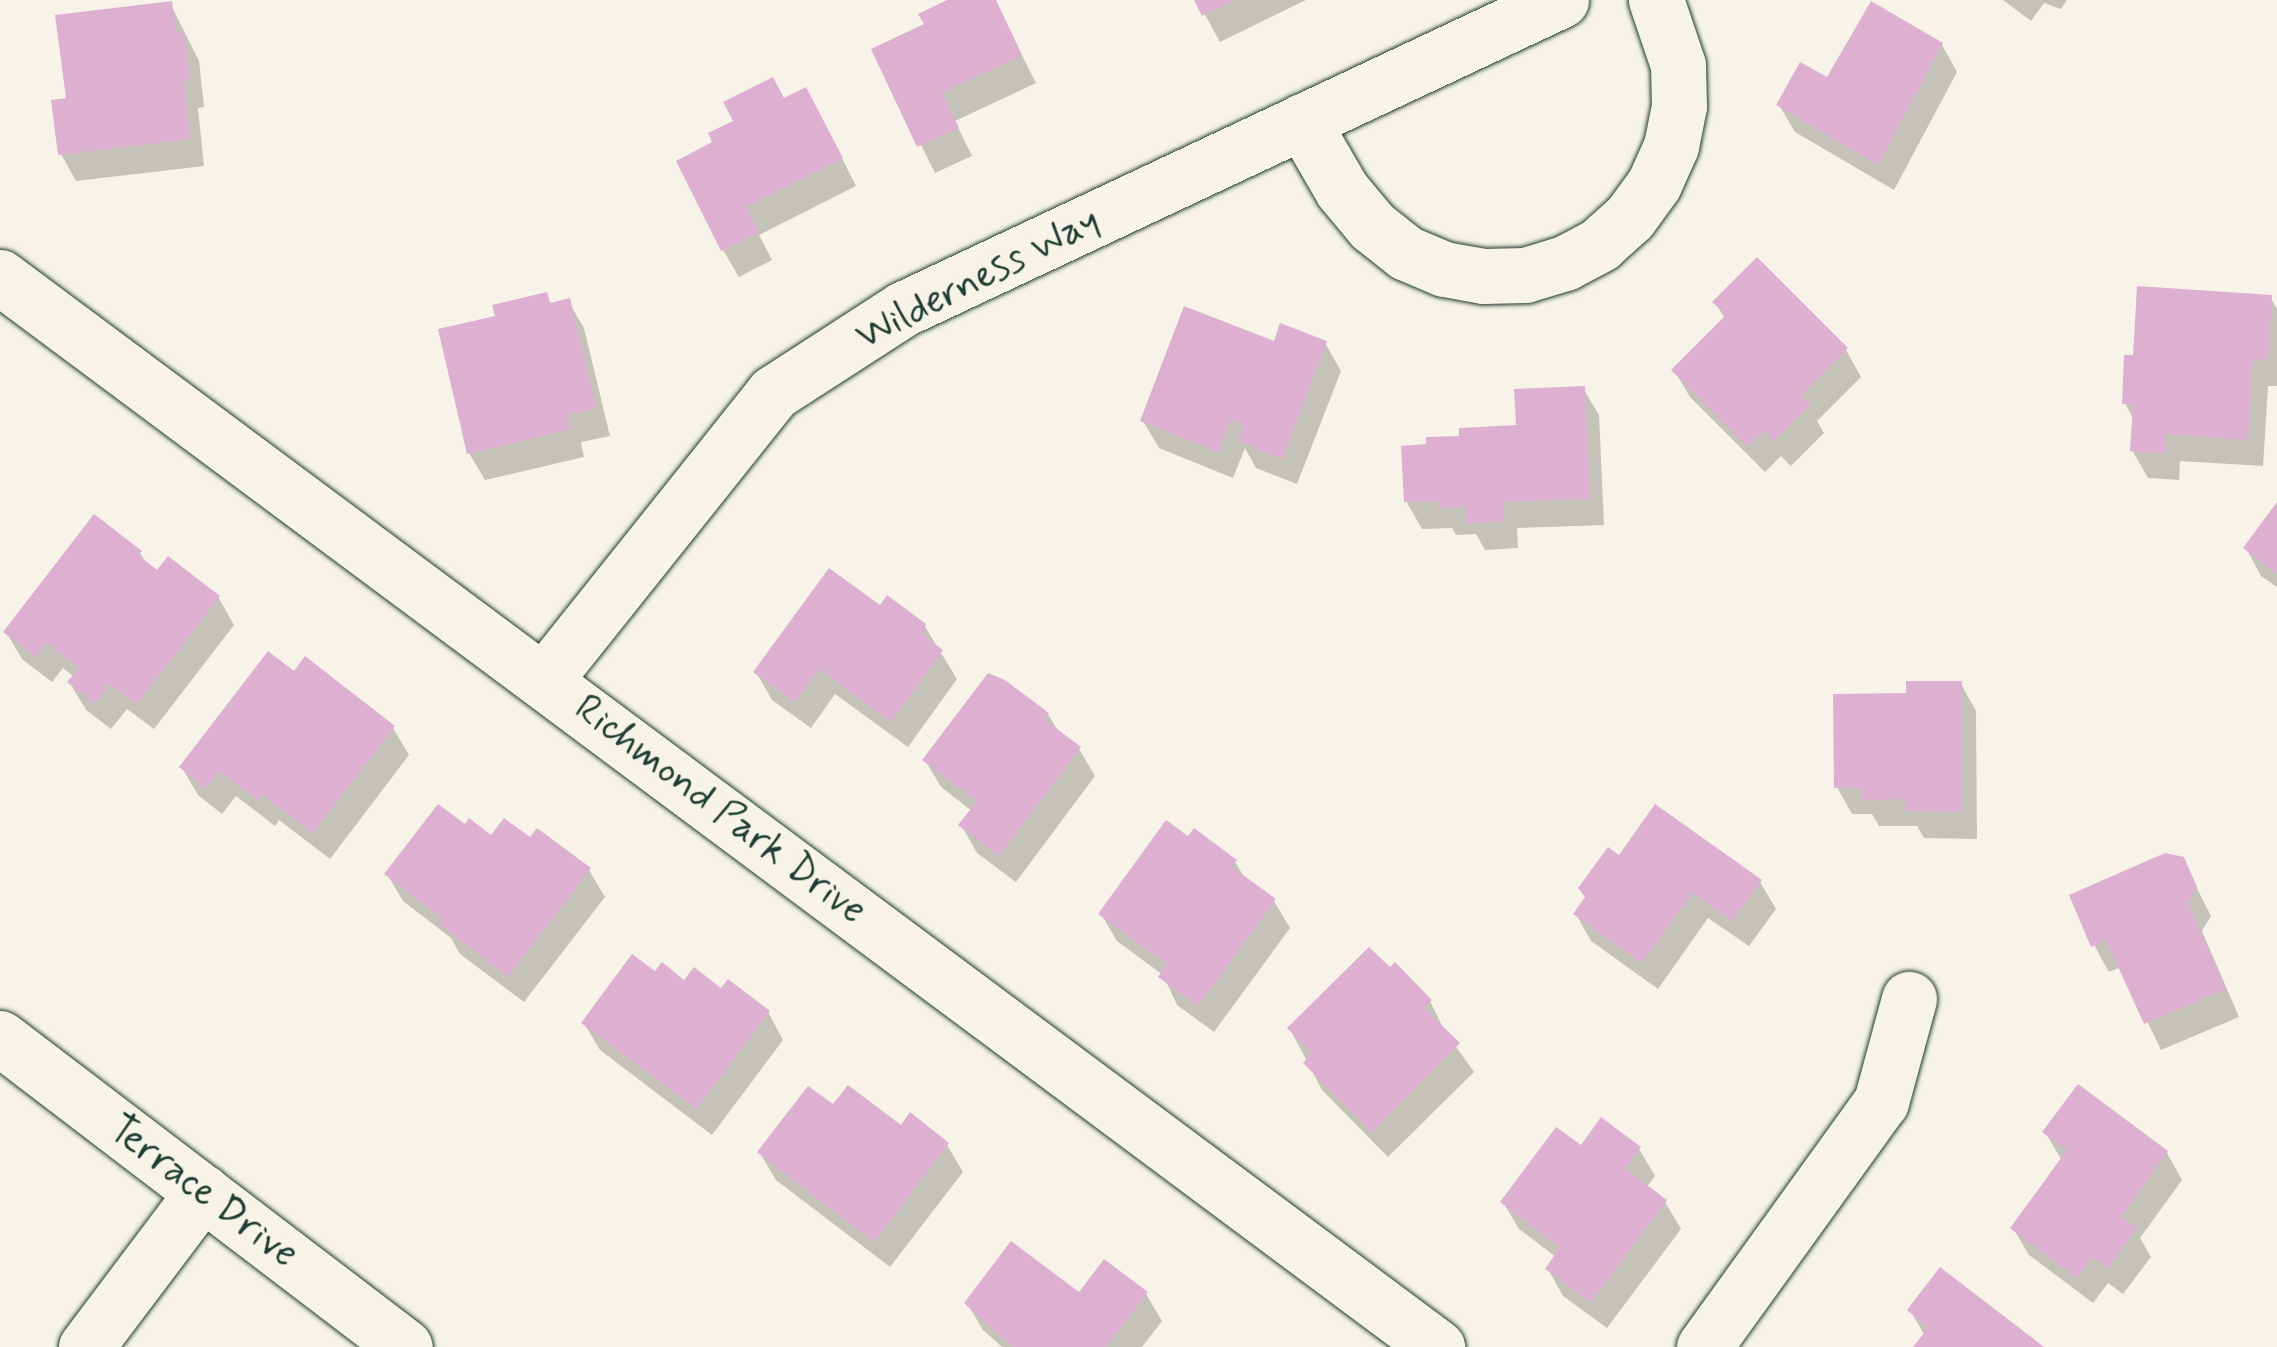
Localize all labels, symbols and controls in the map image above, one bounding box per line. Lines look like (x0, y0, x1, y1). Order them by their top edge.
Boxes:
street label: Wilderness Way (846, 196, 1110, 362)
street label: Richmond Park Drive (565, 685, 875, 935)
street label: Terrace Drive (99, 1106, 307, 1278)

